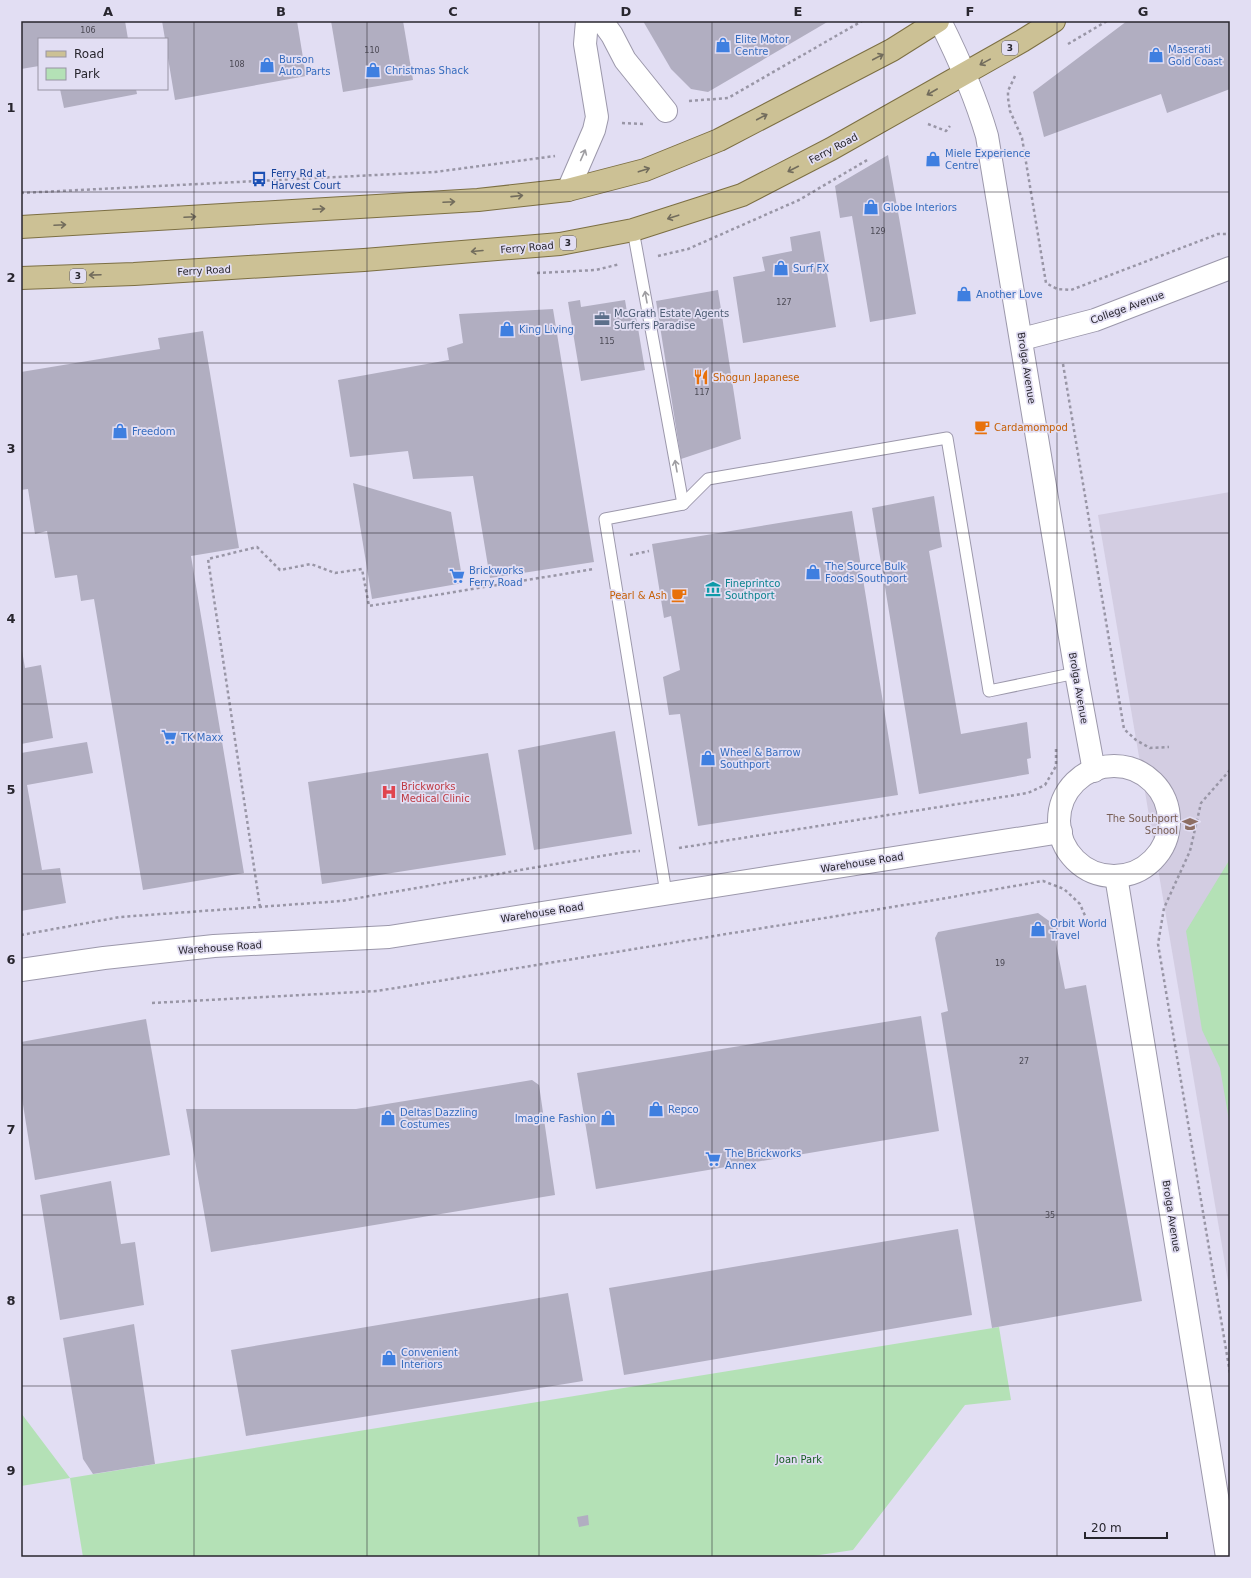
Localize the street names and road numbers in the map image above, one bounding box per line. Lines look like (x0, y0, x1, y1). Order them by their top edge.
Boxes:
road number: 3 (1002, 41, 1018, 55)
street label: Ferry Road (807, 131, 859, 166)
road number: 3 (560, 236, 576, 250)
street label: Ferry Road (500, 240, 554, 255)
street label: Ferry Road (177, 264, 231, 277)
road number: 3 (70, 269, 86, 283)
street label: College Avenue (1089, 289, 1166, 326)
street label: Brolga Avenue (1015, 331, 1038, 405)
street label: Brolga Avenue (1067, 651, 1090, 725)
street label: Warehouse Road (820, 851, 904, 874)
street label: Warehouse Road (500, 901, 584, 924)
street label: Warehouse Road (178, 939, 262, 956)
street label: Brolga Avenue (1160, 1179, 1183, 1253)

